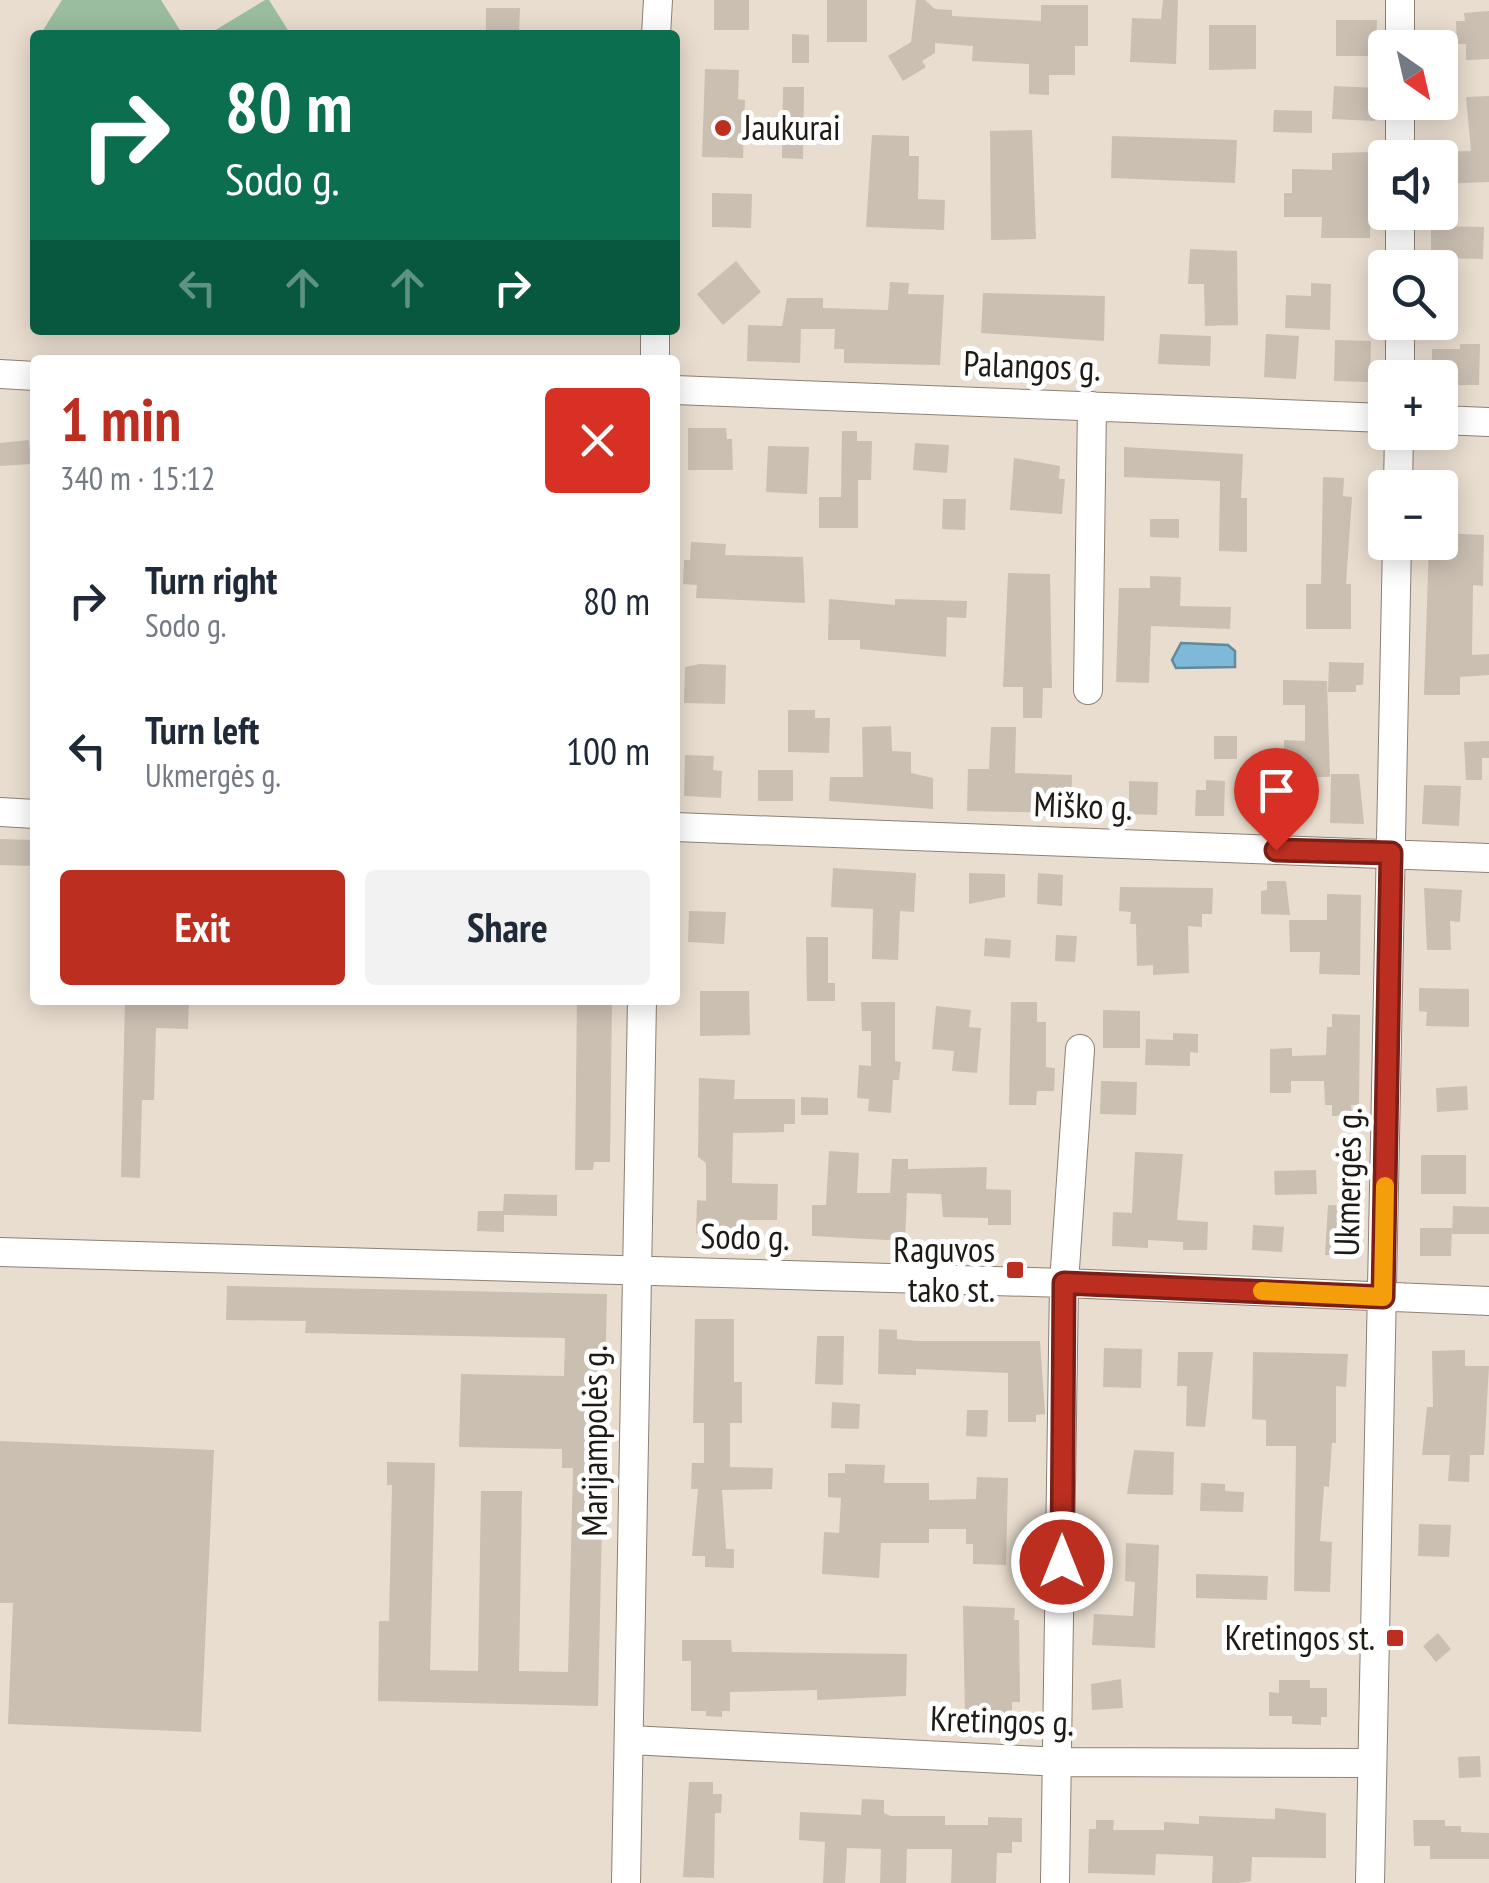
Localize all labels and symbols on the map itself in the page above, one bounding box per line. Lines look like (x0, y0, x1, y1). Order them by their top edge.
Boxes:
north arrow (1368, 30, 1458, 120)
place label: Jaukurai (742, 104, 841, 150)
marker: Jaukurai (712, 117, 734, 139)
street label: Palangos g. (963, 340, 1101, 390)
pin (1234, 748, 1319, 851)
street label: Miško g. (1033, 780, 1133, 830)
street label: Ukmergės g. (1323, 1107, 1371, 1257)
street label: Sodo g. (700, 1212, 790, 1260)
place label: Raguvos tako st. (893, 1226, 995, 1312)
marker: Raguvos tako st. (1004, 1259, 1026, 1281)
street label: Marijampolės g. (571, 1345, 617, 1537)
position arrow (1010, 1510, 1114, 1614)
place label: Kretingos st. (1225, 1614, 1375, 1660)
marker: Kretingos st. (1384, 1627, 1406, 1649)
street label: Kretingos g. (929, 1695, 1075, 1745)

